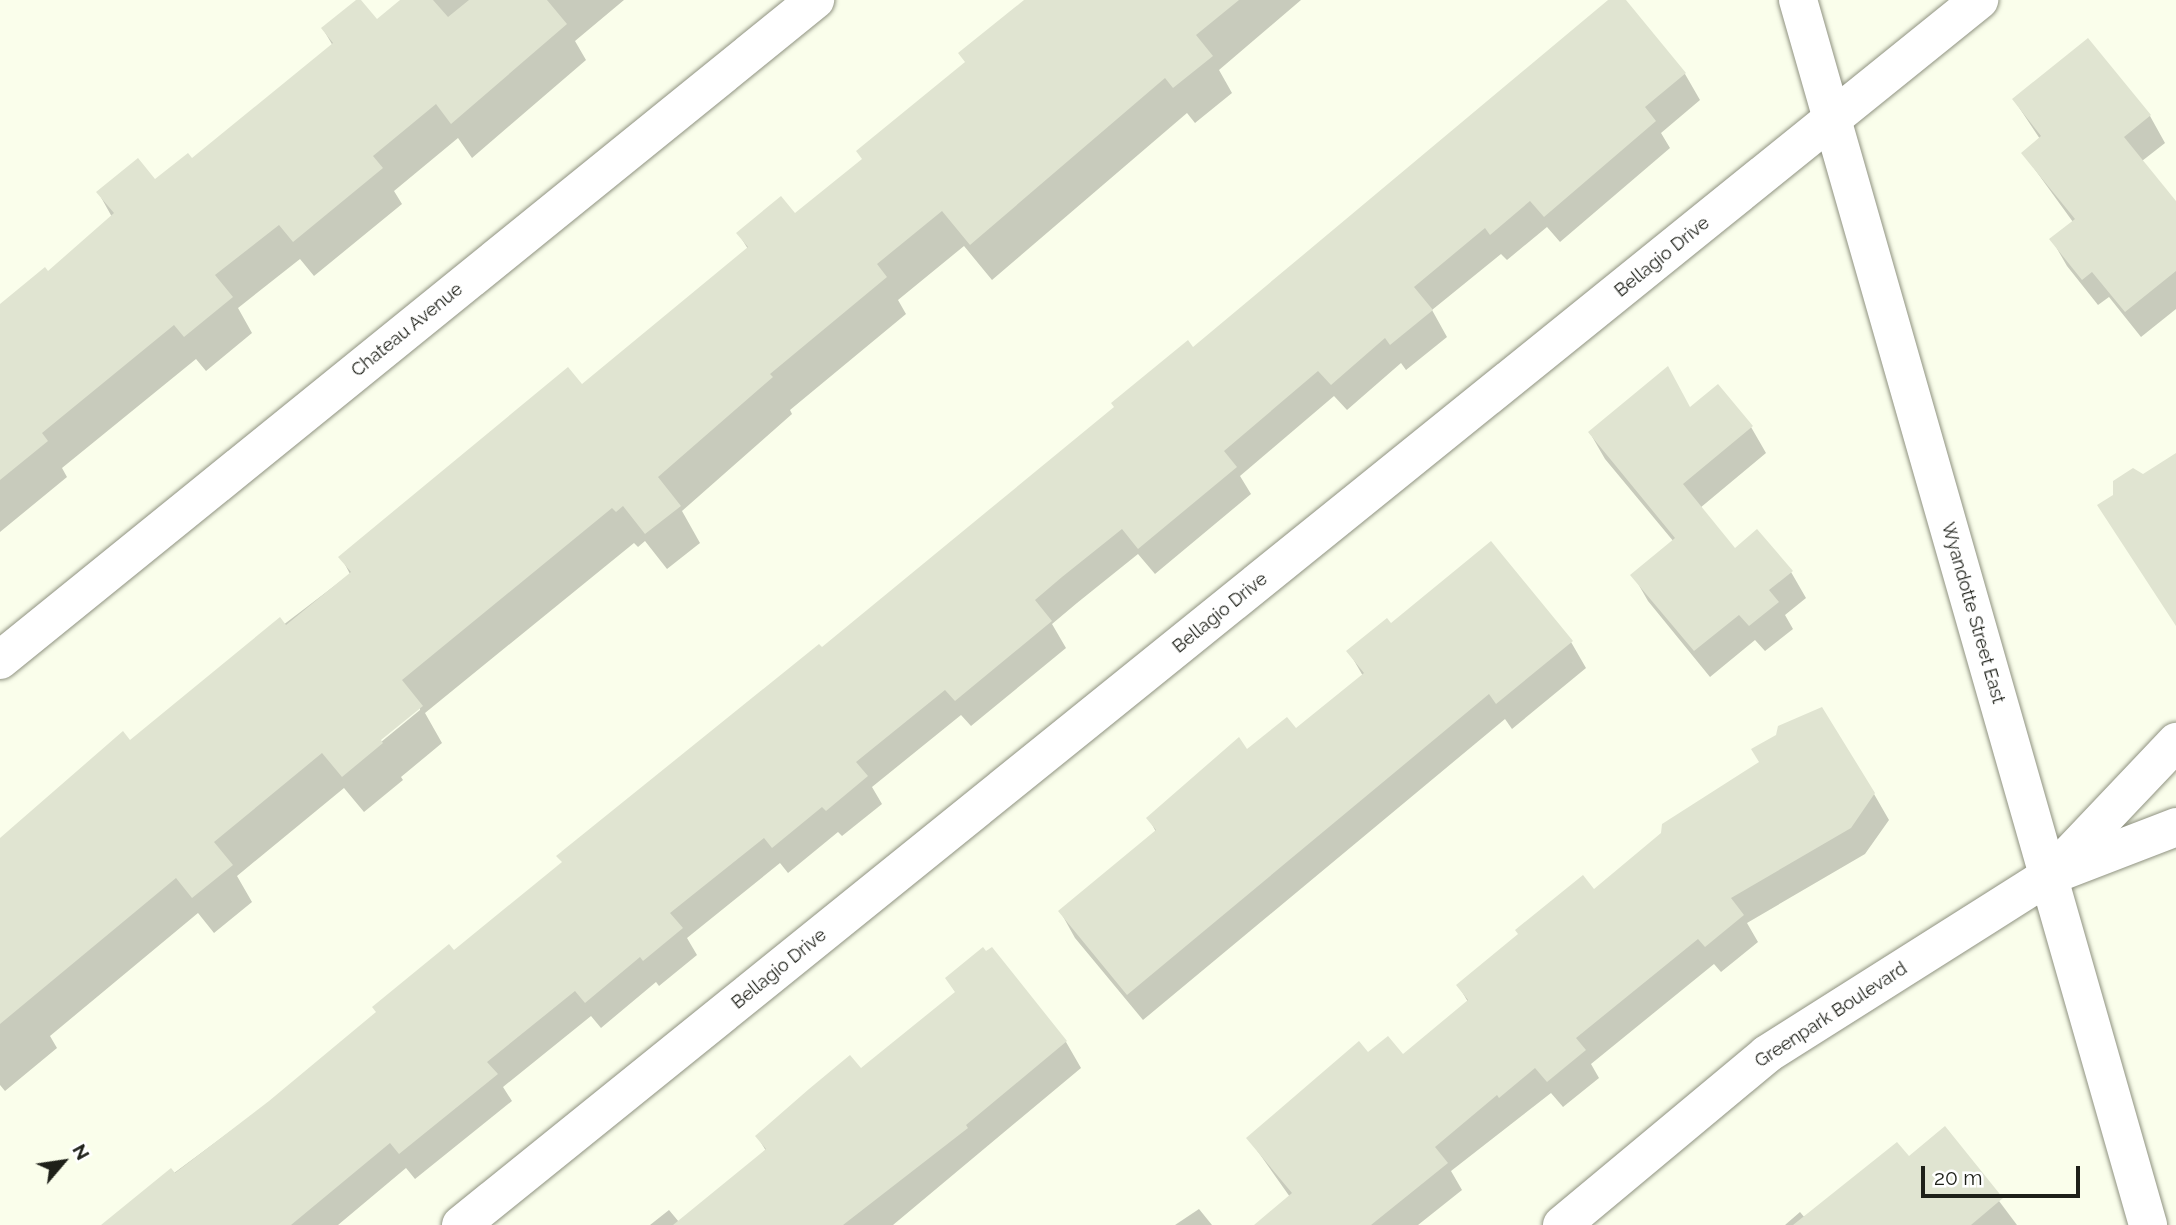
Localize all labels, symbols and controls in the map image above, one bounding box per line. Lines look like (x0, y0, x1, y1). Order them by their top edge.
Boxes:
street label: Bellagio Drive (1610, 212, 1714, 302)
street label: Chateau Avenue (347, 278, 467, 382)
street label: Wyandotte Street East (1937, 520, 2009, 706)
street label: Bellagio Drive (1168, 568, 1272, 658)
street label: Bellagio Drive (727, 924, 831, 1014)
street label: Greenpark Boulevard (1751, 958, 1911, 1072)
north arrow (28, 1127, 98, 1197)
text: N (68, 1140, 95, 1163)
scale bar (1924, 1152, 2083, 1196)
text: 20 m (1934, 1165, 1982, 1190)

